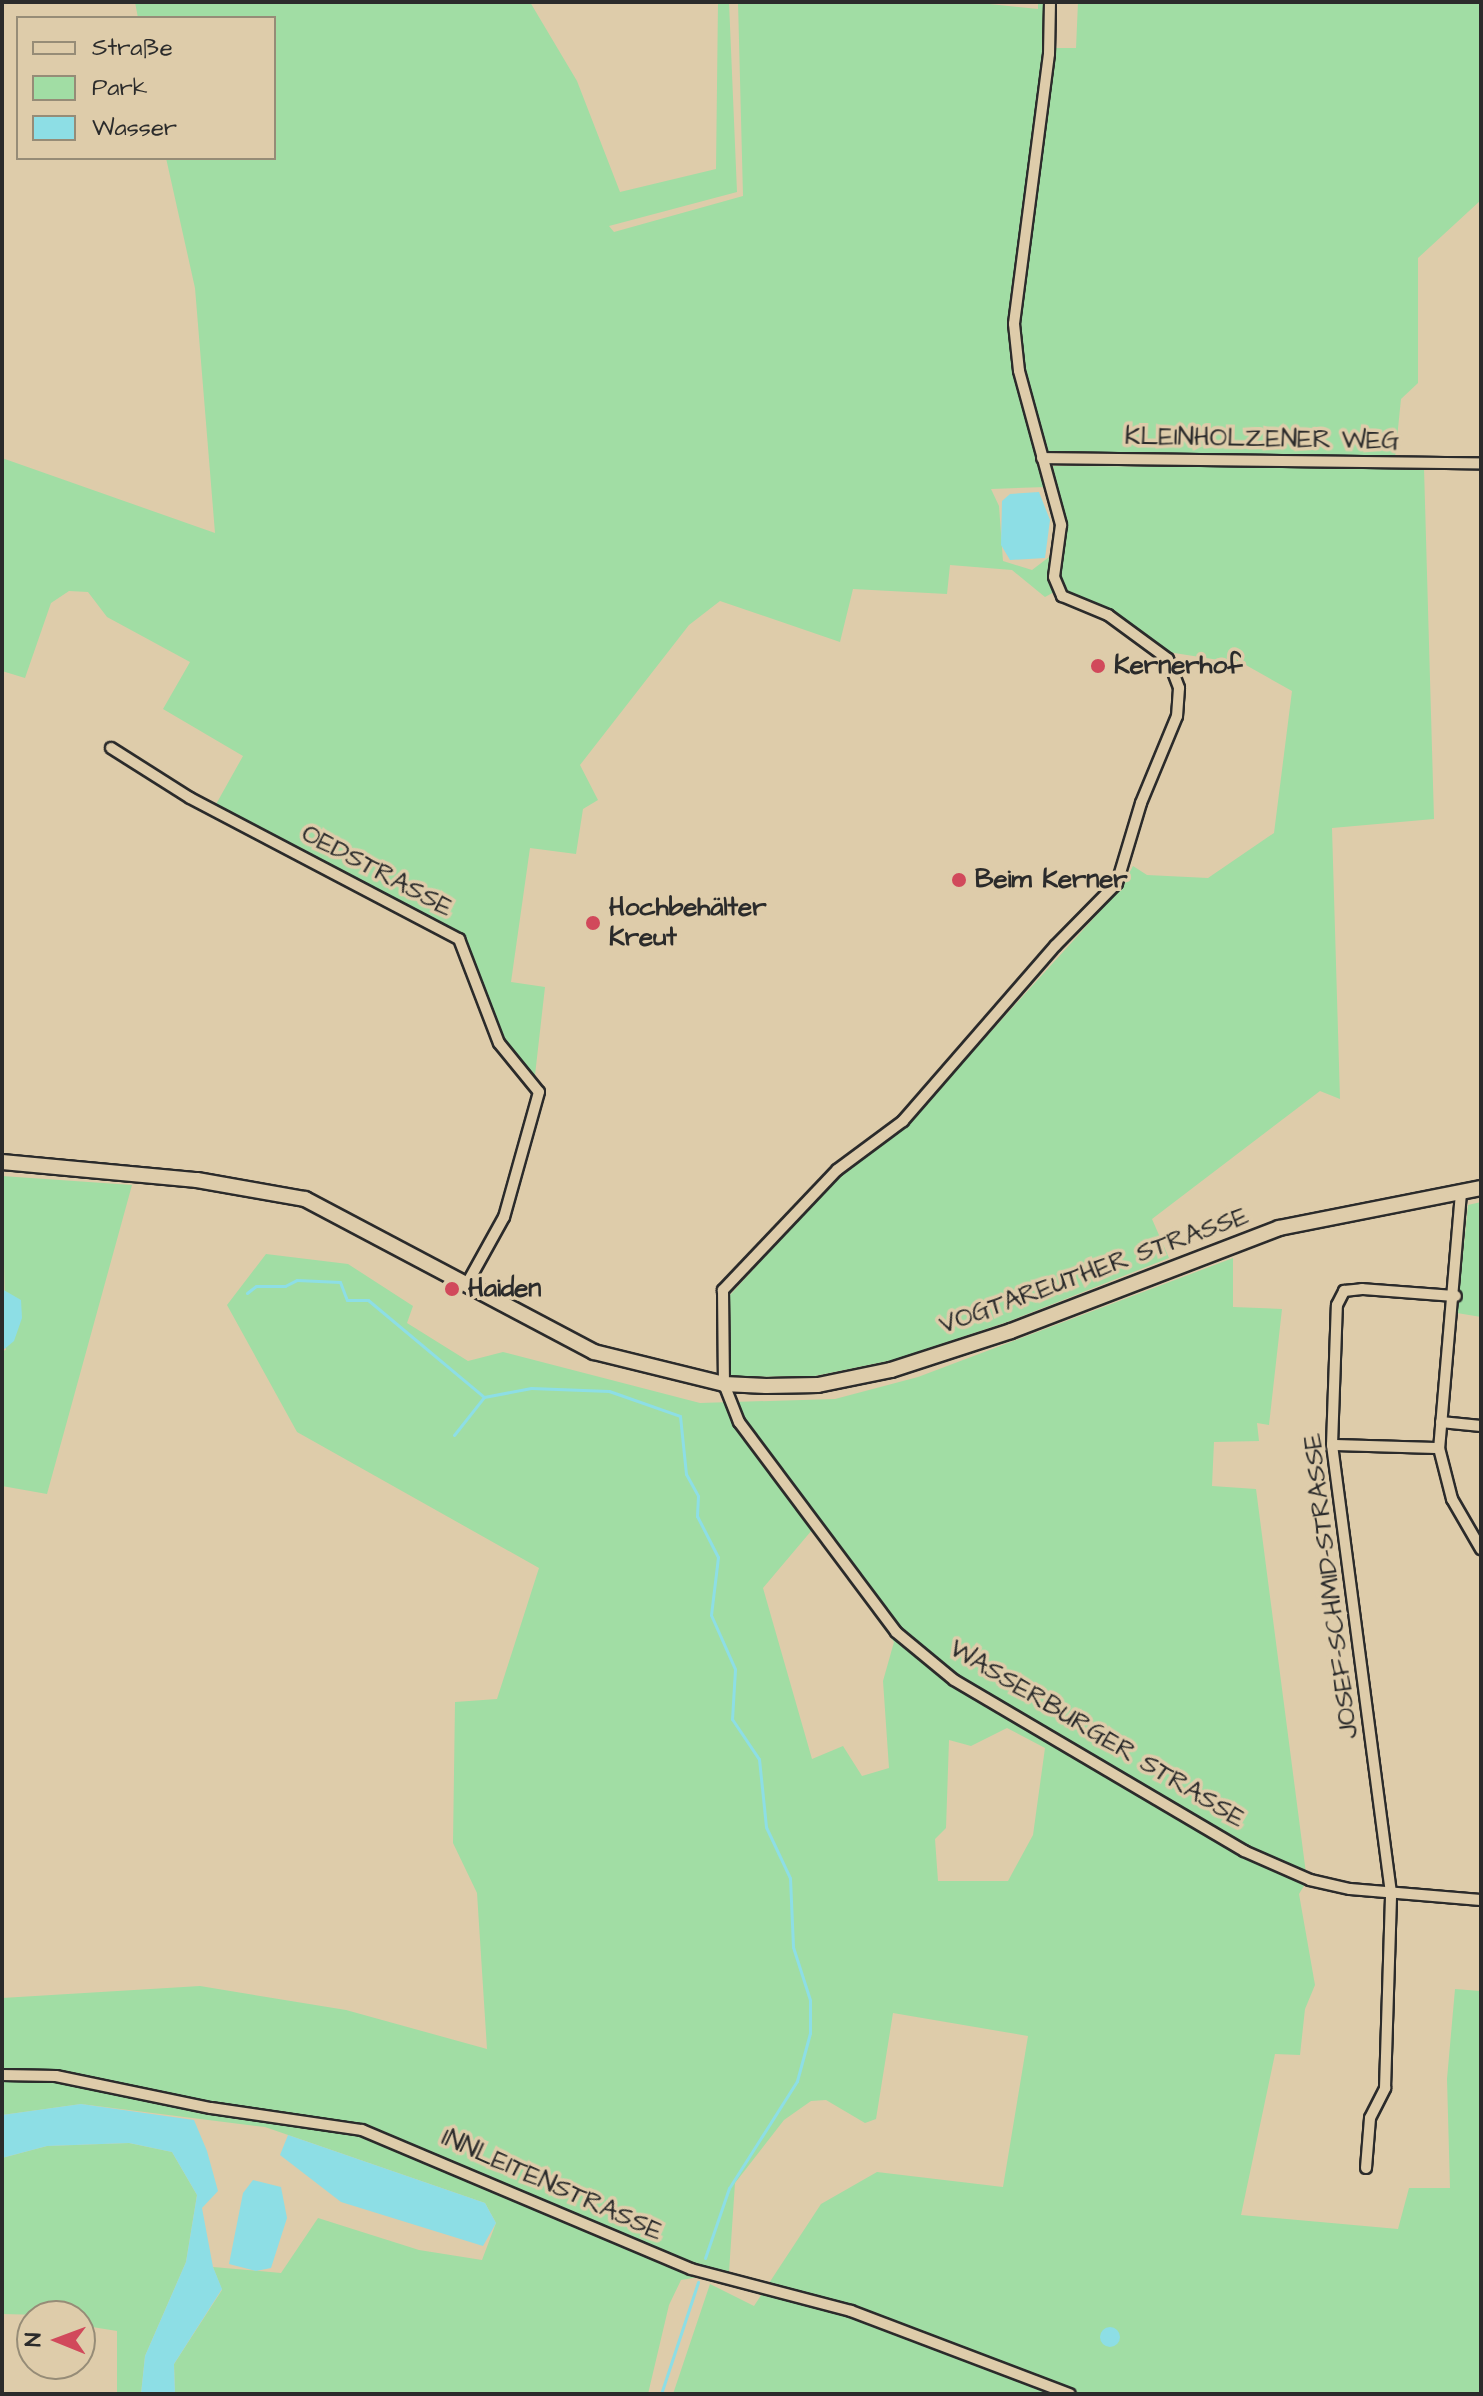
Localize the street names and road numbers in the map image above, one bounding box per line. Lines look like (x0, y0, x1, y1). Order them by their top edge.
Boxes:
street label: KLEINHOLZENER WEG (1124, 421, 1400, 457)
street label: OEDSTRASSE (296, 818, 458, 924)
street label: VOGTAREUTHER STRASSE (935, 1201, 1253, 1341)
street label: JOSEF-SCHMID-STRASSE (1297, 1432, 1365, 1740)
street label: WASSERBURGER STRASSE (944, 1633, 1250, 1835)
street label: INNLEITENSTRASSE (437, 2122, 667, 2248)

